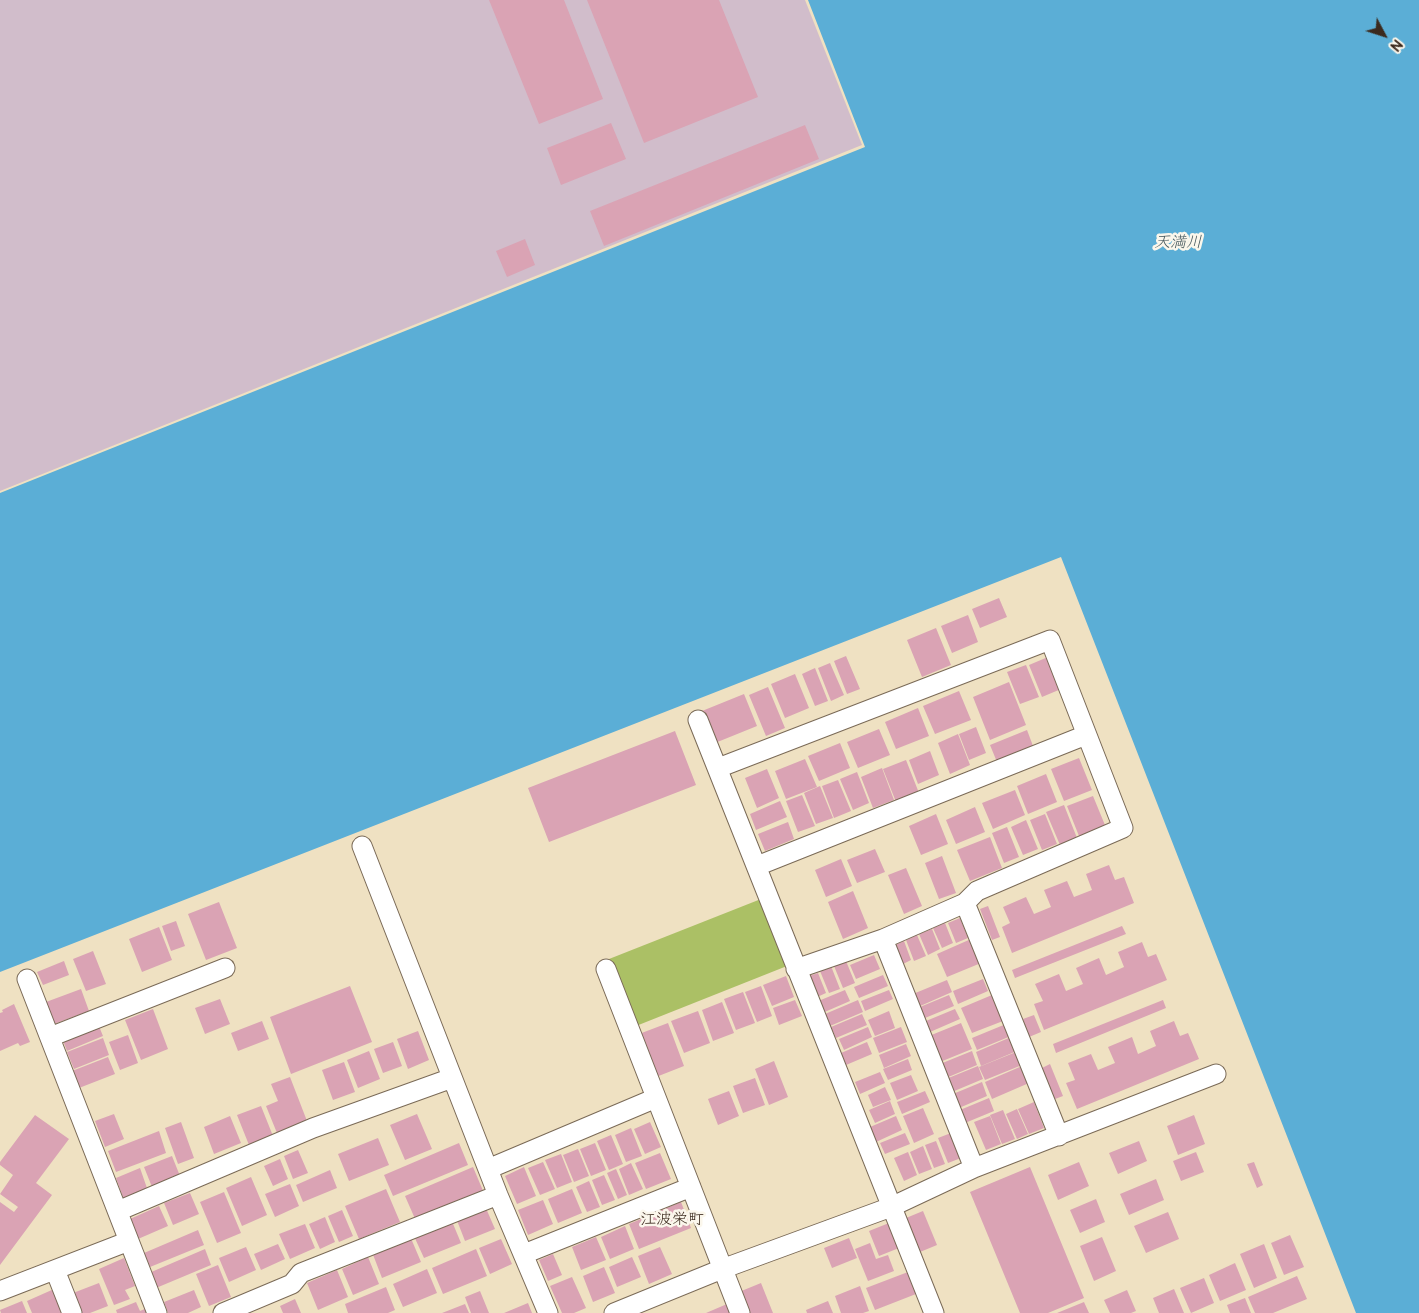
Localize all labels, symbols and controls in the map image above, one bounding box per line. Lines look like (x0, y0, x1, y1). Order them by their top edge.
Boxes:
north arrow (1359, 10, 1409, 60)
text: N (1386, 35, 1406, 54)
water label: 天満川 (1154, 233, 1202, 253)
district label: 江波栄町 (640, 1210, 704, 1230)

